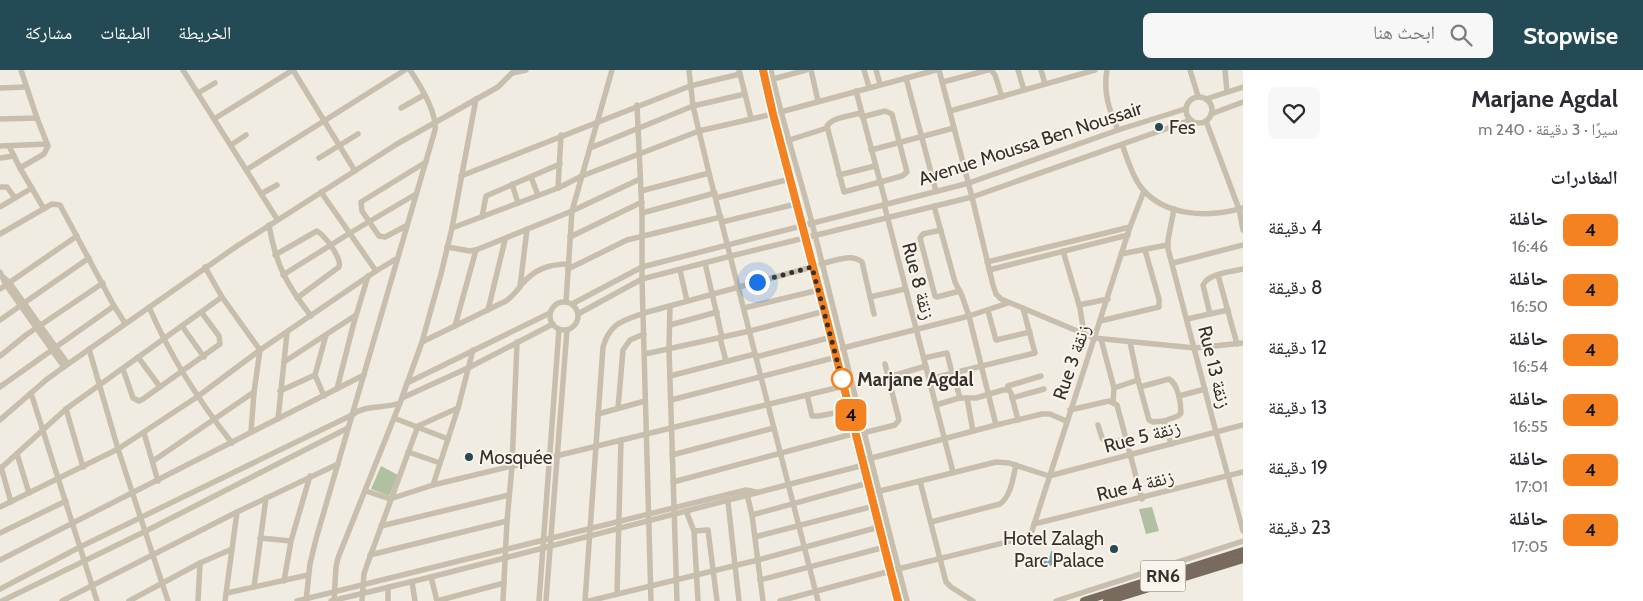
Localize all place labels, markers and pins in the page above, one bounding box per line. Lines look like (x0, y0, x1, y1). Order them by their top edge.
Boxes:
place label: Fes (1169, 116, 1196, 139)
marker: Fes (1153, 121, 1165, 133)
marker: Marjane Agdal (831, 368, 853, 390)
place label: Marjane Agdal (857, 368, 973, 391)
place label: Mosquée (479, 446, 553, 469)
marker: Mosquée (463, 451, 475, 463)
place label: Hotel Zalagh Parc Palace (1003, 527, 1104, 572)
marker: Hotel Zalagh Parc Palace (1108, 543, 1120, 555)

